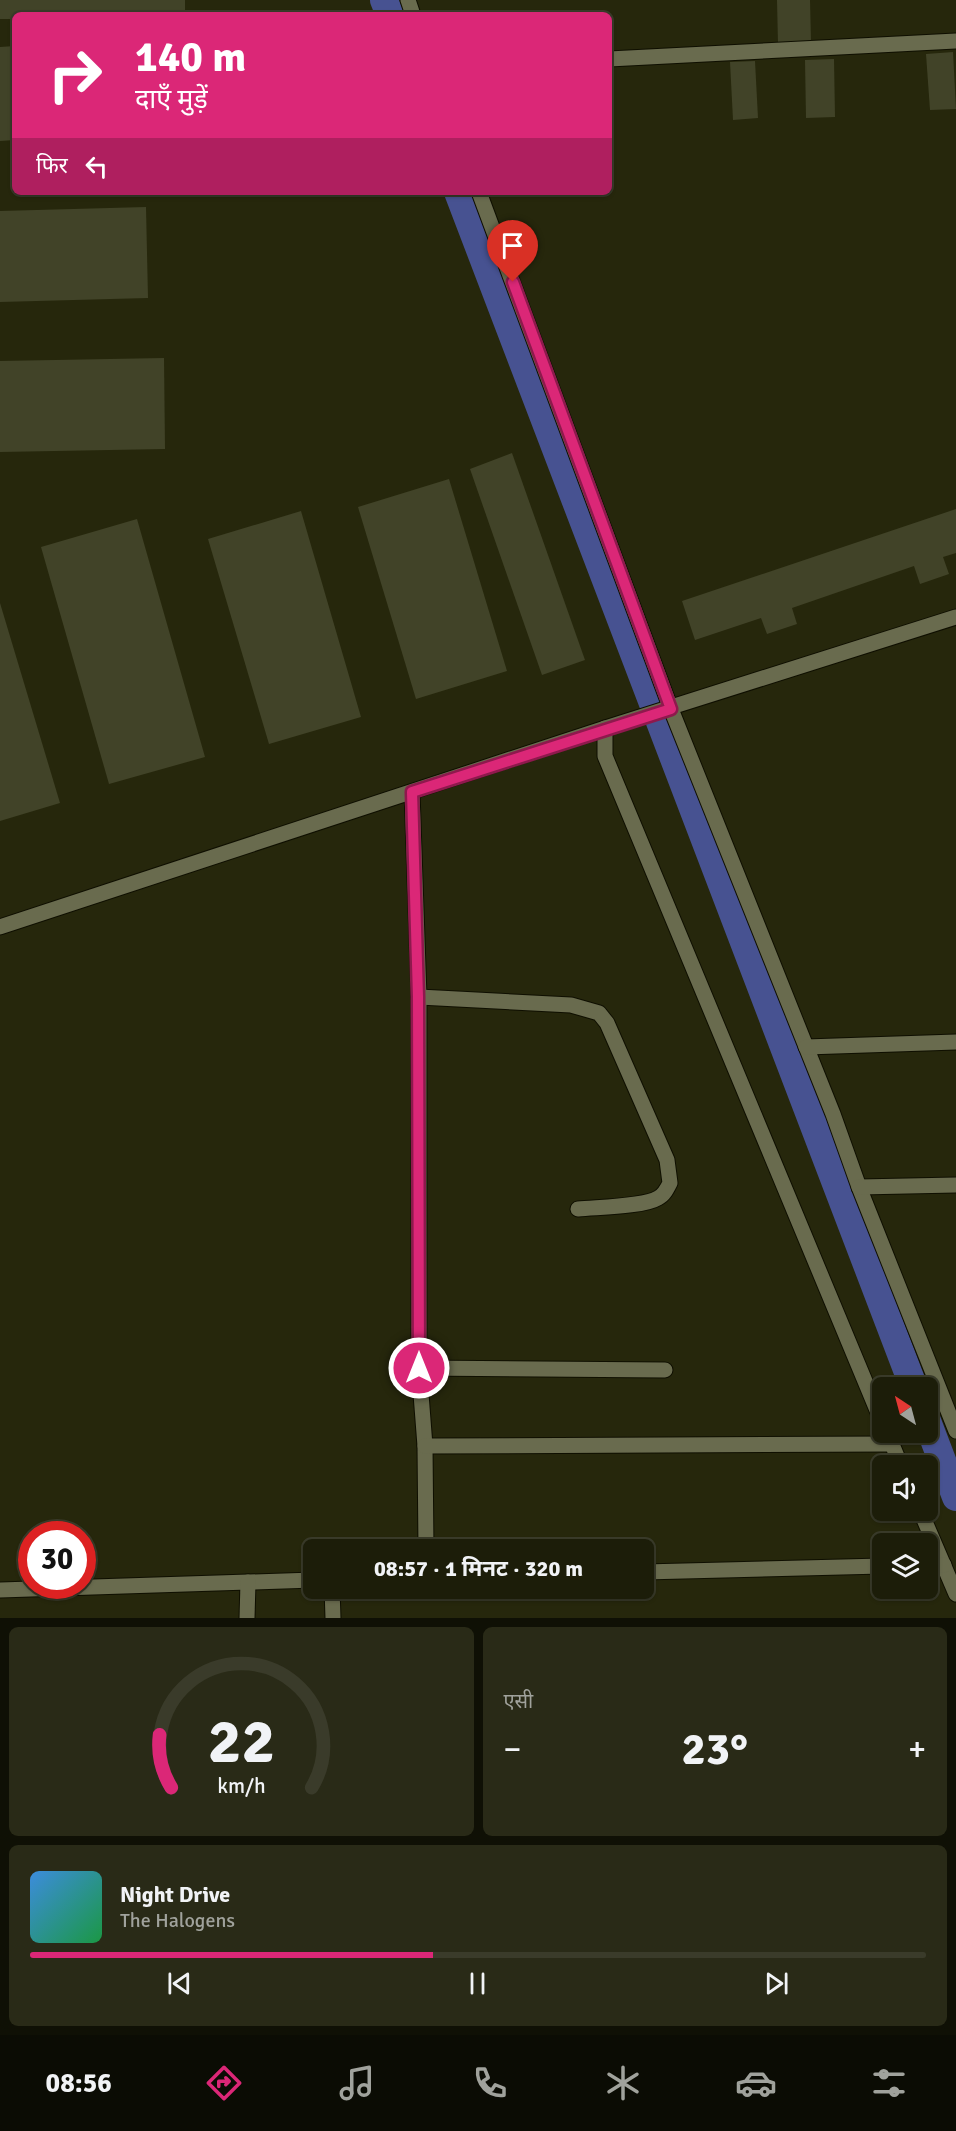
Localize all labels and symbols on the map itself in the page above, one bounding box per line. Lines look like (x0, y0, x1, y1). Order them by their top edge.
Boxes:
pin (487, 220, 538, 282)
position arrow (387, 1336, 451, 1400)
north arrow (872, 1377, 938, 1443)
speed limit sign: 30 (18, 1521, 96, 1599)

